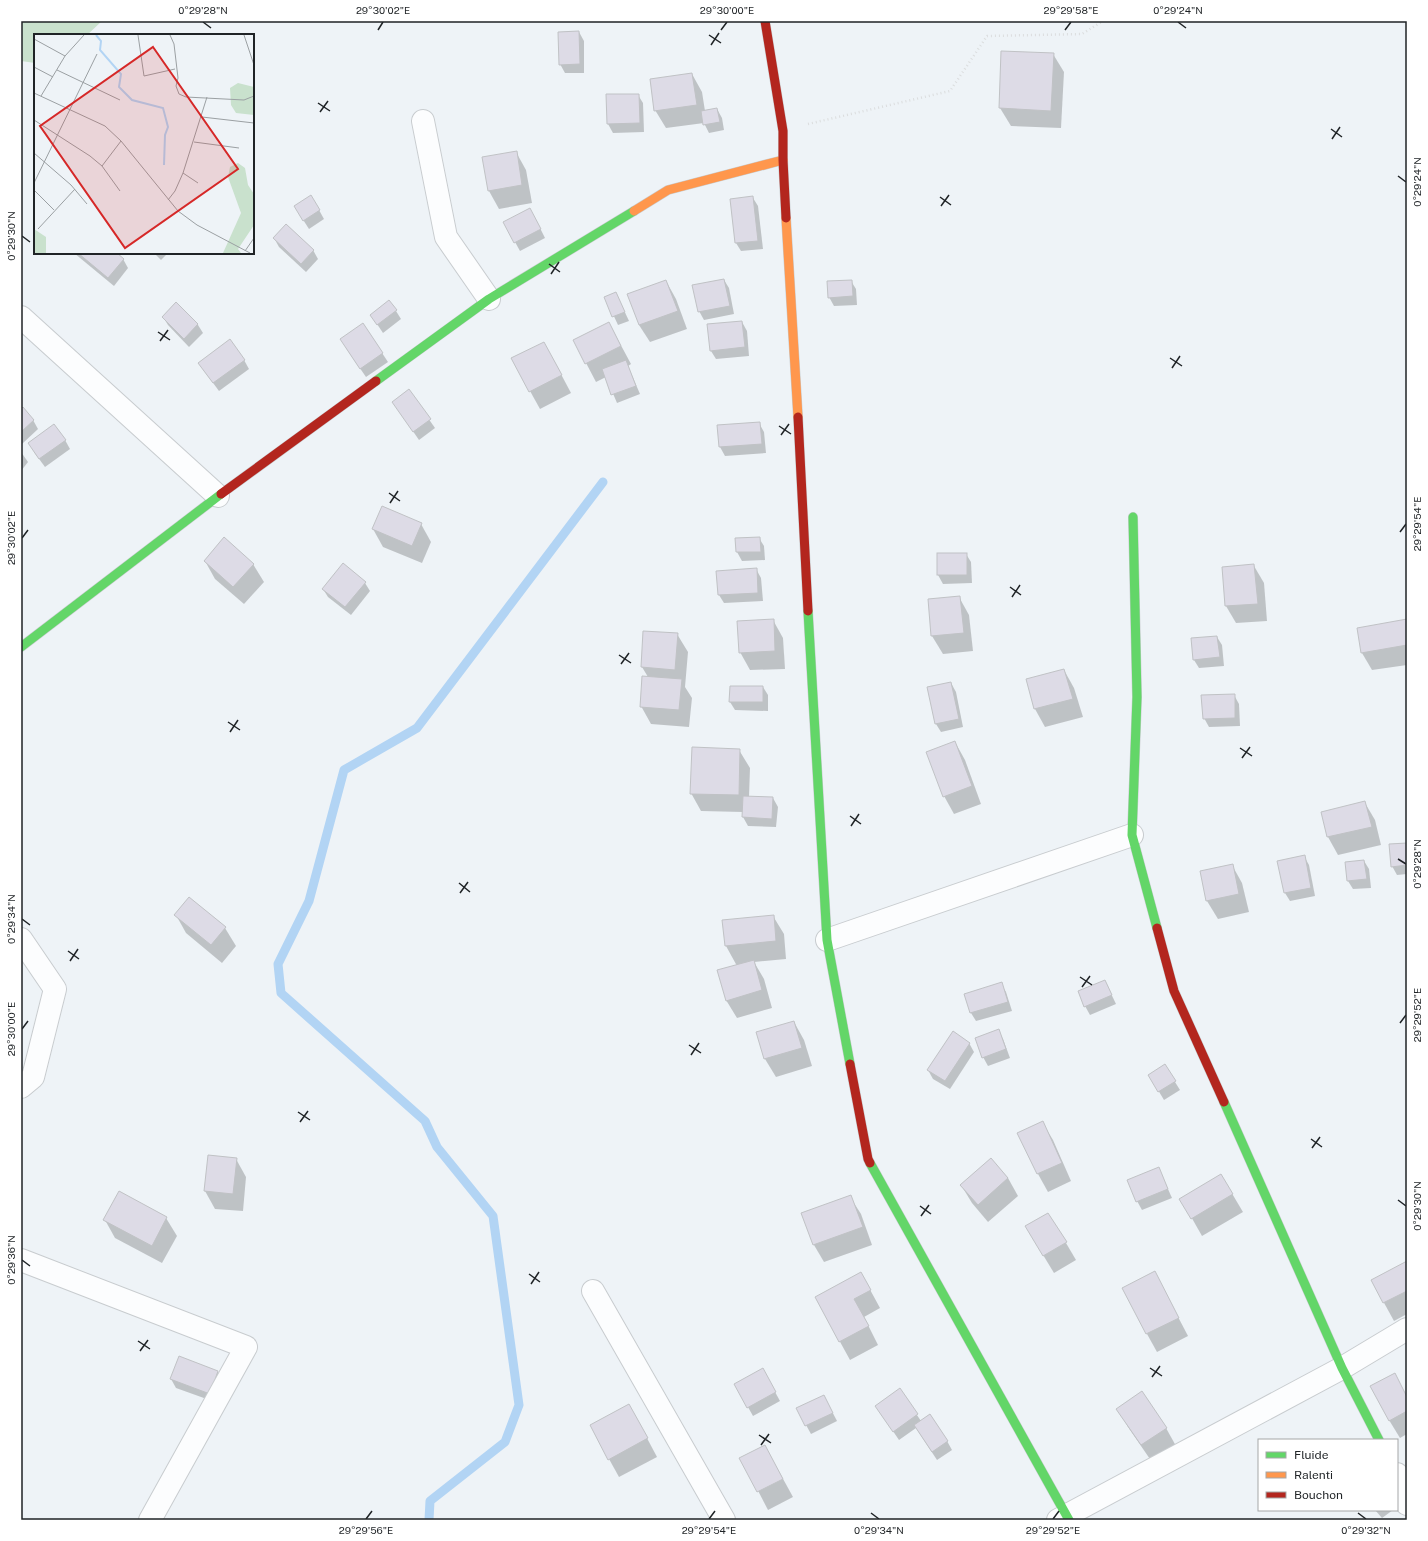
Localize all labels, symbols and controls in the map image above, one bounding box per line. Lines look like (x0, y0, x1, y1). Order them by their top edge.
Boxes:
text: 0°29'28"N (178, 4, 228, 16)
text: 29°30'02"E (356, 4, 410, 16)
text: 29°30'00"E (700, 4, 754, 16)
text: 29°29'58"E (1044, 4, 1098, 16)
text: 0°29'24"N (1153, 4, 1203, 16)
inset map (34, 34, 254, 254)
text: 0°29'24"N (1411, 157, 1423, 207)
text: 0°29'30"N (5, 211, 17, 261)
text: 29°29'54"E (1411, 497, 1423, 551)
text: 29°30'02"E (5, 511, 17, 565)
text: 0°29'28"N (1411, 839, 1423, 889)
text: 0°29'34"N (5, 894, 17, 944)
text: 29°29'52"E (1411, 988, 1423, 1042)
text: 29°30'00"E (5, 1002, 17, 1056)
text: 0°29'30"N (1411, 1181, 1423, 1231)
text: 0°29'36"N (5, 1235, 17, 1285)
legend (1258, 1439, 1398, 1511)
text: Fluide (1294, 1448, 1329, 1462)
text: Ralenti (1294, 1468, 1333, 1482)
text: Bouchon (1294, 1488, 1343, 1502)
text: 29°29'56"E (339, 1524, 393, 1536)
text: 29°29'54"E (682, 1524, 736, 1536)
text: 0°29'34"N (854, 1524, 904, 1536)
text: 29°29'52"E (1026, 1524, 1080, 1536)
text: 0°29'32"N (1341, 1524, 1391, 1536)

